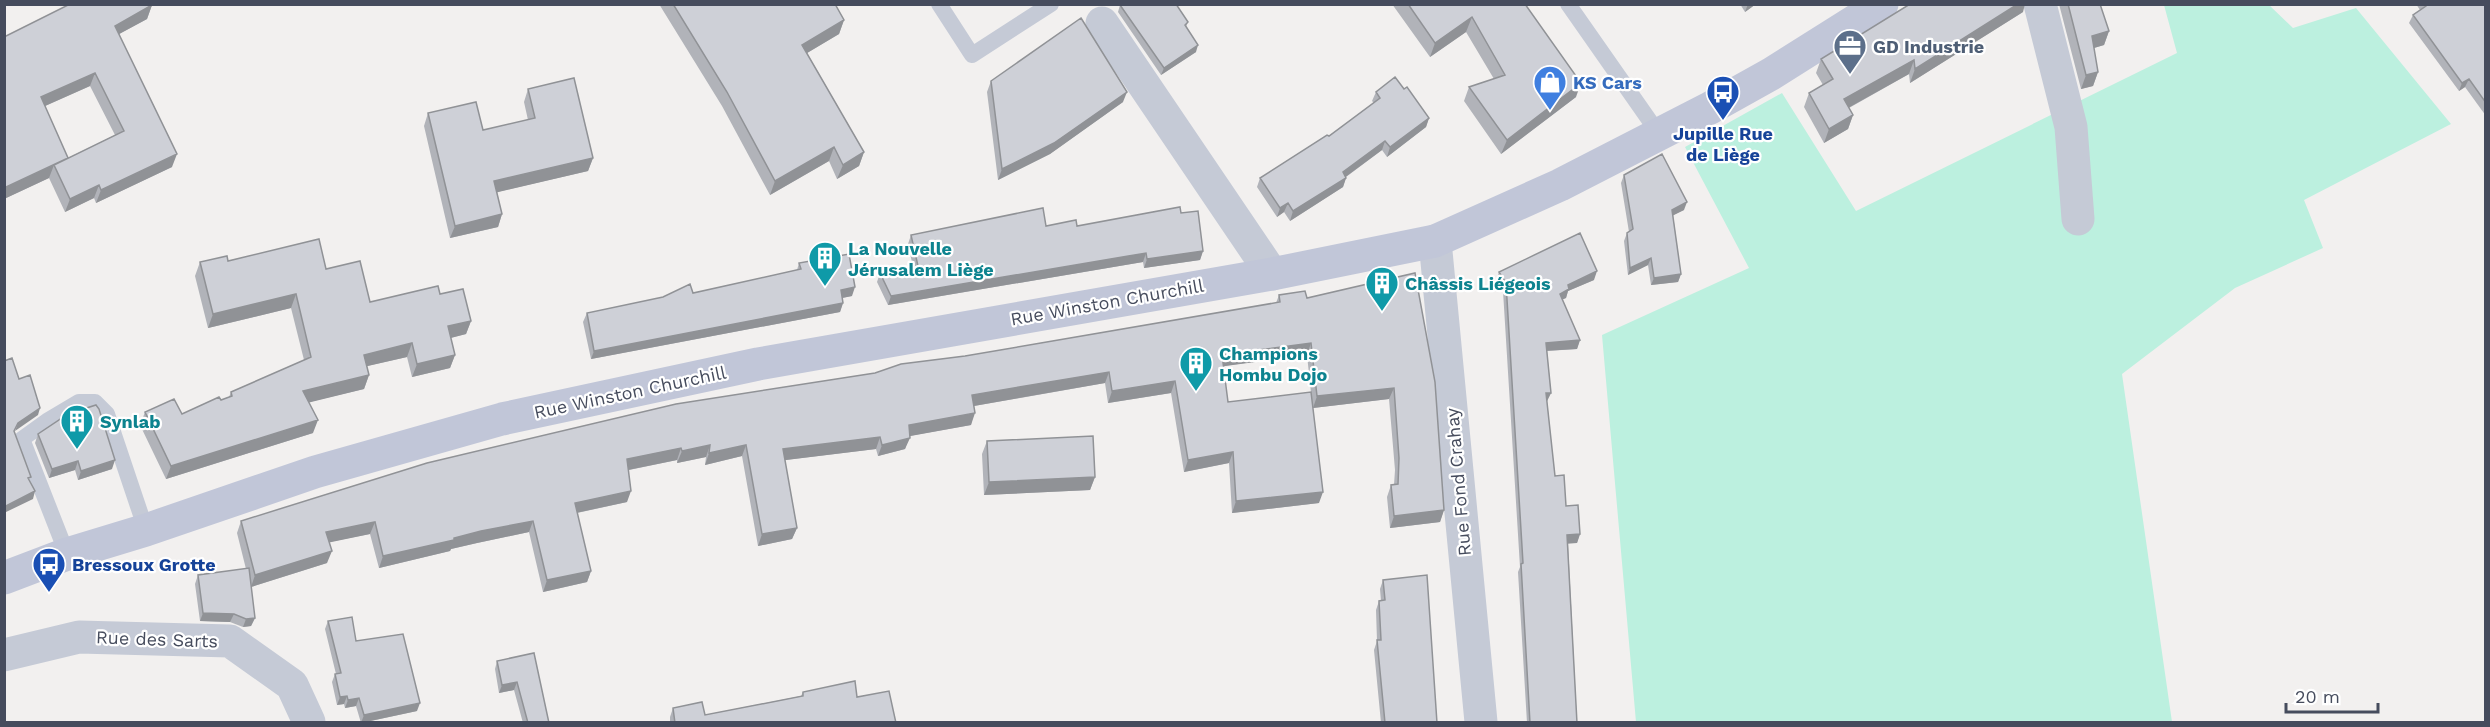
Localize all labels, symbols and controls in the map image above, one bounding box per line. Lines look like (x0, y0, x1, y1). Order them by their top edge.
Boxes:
office icon: GD Industrie (1832, 28, 1868, 75)
place label: GD Industrie (1873, 36, 1984, 57)
shop icon: KS Cars (1532, 64, 1568, 111)
place label: KS Cars (1573, 72, 1642, 93)
bus stop icon: Jupille Rue de Liège (1705, 74, 1741, 121)
place label: Jupille Rue de Liège (1673, 123, 1773, 165)
place label: La Nouvelle Jérusalem Liège (848, 238, 994, 280)
building icon: La Nouvelle Jérusalem Liège (807, 240, 843, 287)
building icon: Châssis Liégeois (1364, 265, 1400, 312)
place label: Châssis Liégeois (1405, 273, 1551, 294)
street label: Rue Winston Churchill (1009, 275, 1206, 329)
place label: Champions Hombu Dojo (1219, 343, 1328, 385)
building icon: Champions Hombu Dojo (1178, 345, 1214, 392)
street label: Rue Winston Churchill (532, 361, 729, 423)
building icon: Synlab (59, 403, 95, 450)
street label: Rue Fond Crahay (1441, 406, 1475, 557)
place label: Synlab (100, 411, 160, 432)
bus stop icon: Bressoux Grotte (31, 546, 67, 593)
place label: Bressoux Grotte (72, 554, 216, 575)
street label: Rue des Sarts (96, 626, 218, 652)
scale bar (2286, 676, 2378, 714)
text: 20 m (2295, 686, 2340, 707)

